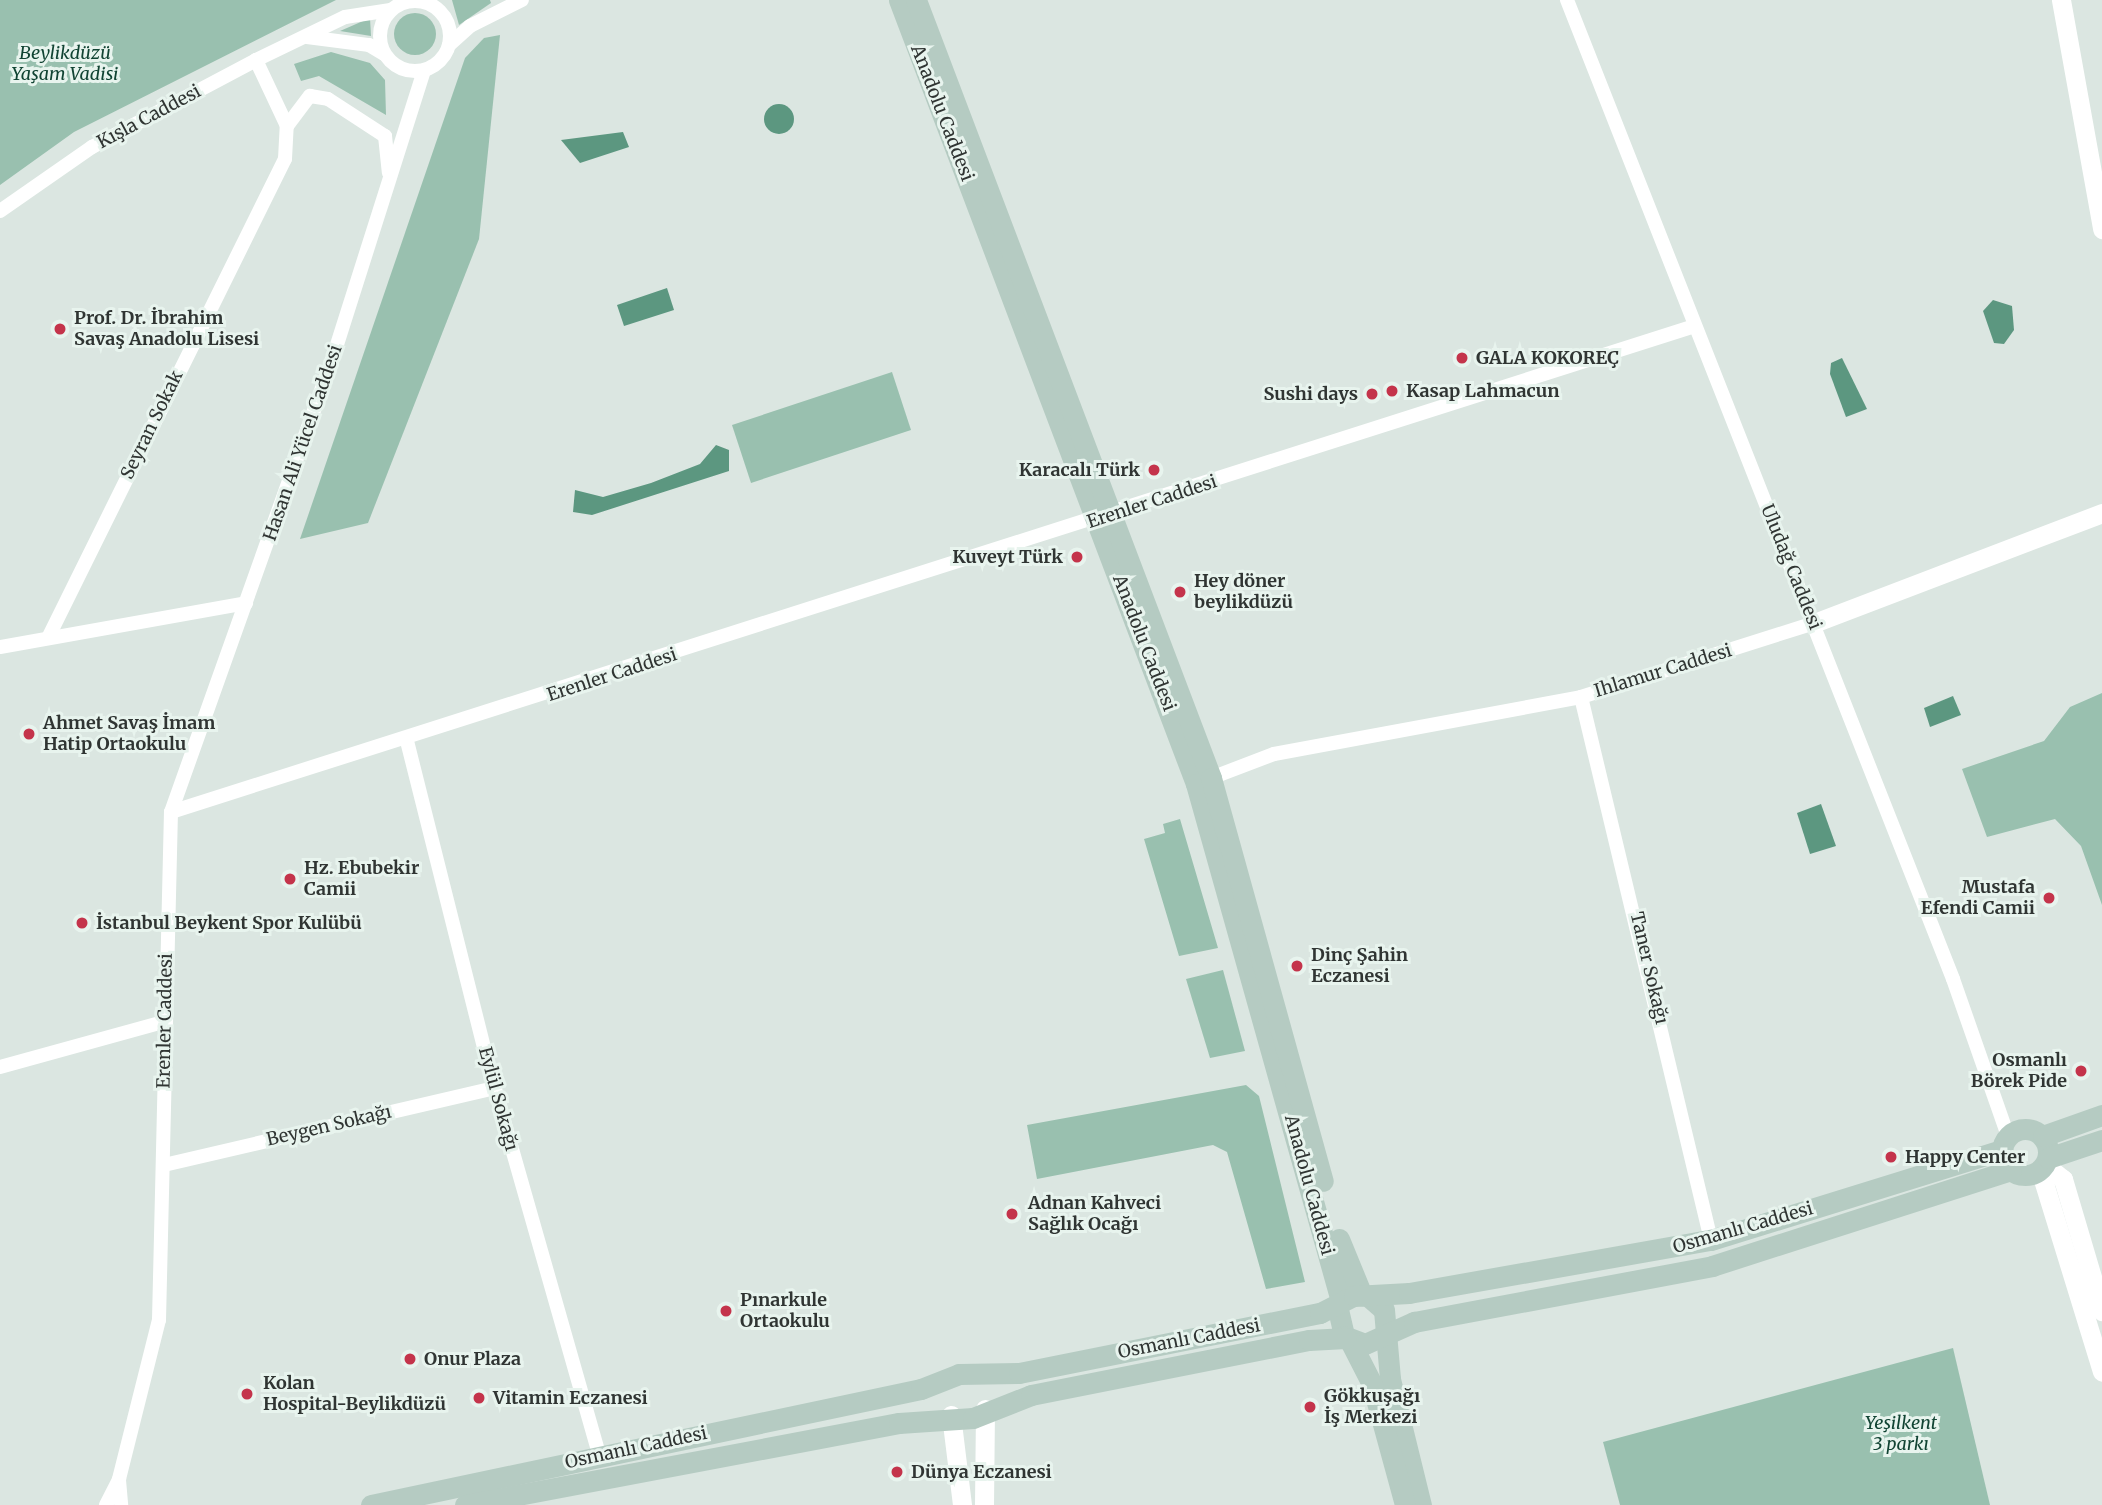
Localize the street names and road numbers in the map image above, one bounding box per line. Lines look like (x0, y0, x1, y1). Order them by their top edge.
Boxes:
street label: Anadolu Caddesi (906, 42, 978, 184)
street label: Kışla Caddesi (93, 81, 205, 153)
street label: Hasan Ali Yücel Caddesi (259, 342, 347, 544)
street label: Seyran Sokak (116, 367, 188, 483)
street label: Erenler Caddesi (1084, 471, 1220, 533)
street label: Uludağ Caddesi (1756, 501, 1826, 633)
street label: Anadolu Caddesi (1108, 572, 1180, 714)
street label: Ihlamur Caddesi (1592, 640, 1734, 702)
street label: Erenler Caddesi (544, 644, 680, 706)
street label: Taner Sokağı (1626, 910, 1672, 1026)
street label: Erenler Caddesi (153, 953, 177, 1089)
street label: Eylül Sokağı (474, 1045, 522, 1153)
street label: Beygen Sokağı (264, 1101, 394, 1151)
street label: Anadolu Caddesi (1280, 1113, 1338, 1257)
street label: Osmanlı Caddesi (1671, 1198, 1815, 1258)
street label: Osmanlı Caddesi (1116, 1315, 1262, 1363)
street label: Osmanlı Caddesi (563, 1422, 709, 1474)

